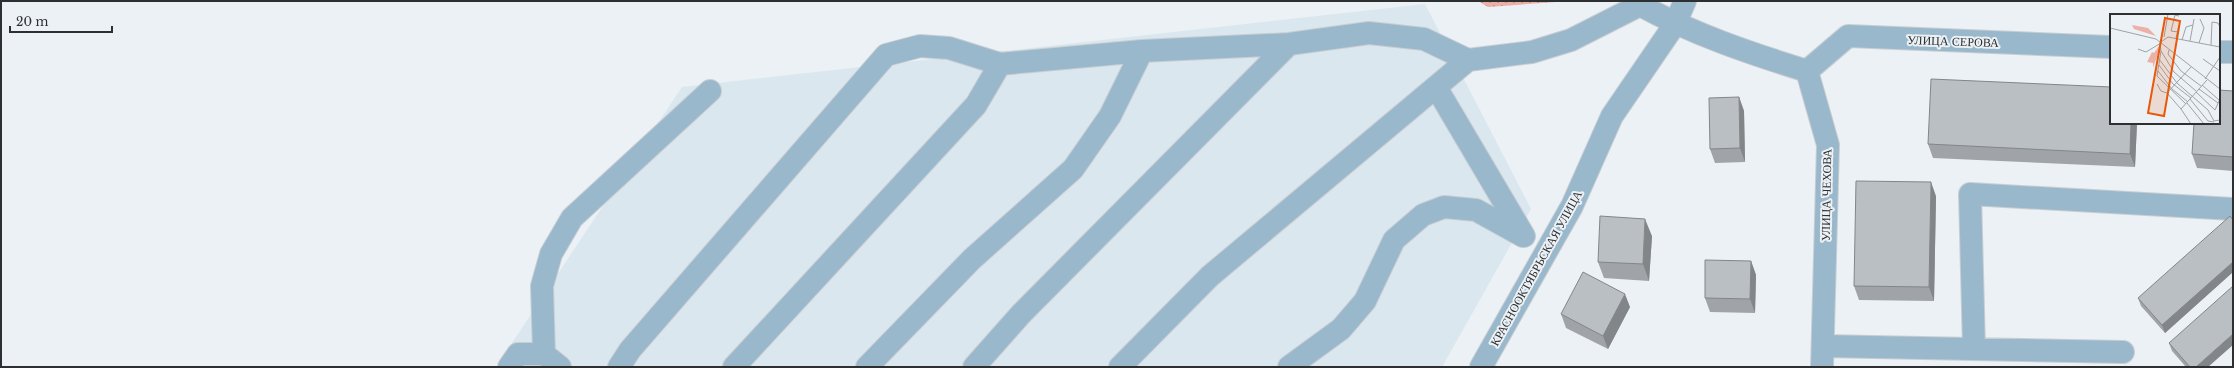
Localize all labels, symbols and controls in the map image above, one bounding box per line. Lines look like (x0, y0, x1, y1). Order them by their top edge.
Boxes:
scale bar (10, 8, 112, 34)
text: 20 m (16, 14, 48, 29)
inset map (2110, 14, 2220, 124)
street label: УЛИЦА СЕРОВА (1907, 32, 1999, 50)
street label: УЛИЦА ЧЕХОВА (1818, 148, 1834, 241)
street label: КРАСНООКТЯБРЬСКАЯ УЛИЦА (1487, 187, 1585, 348)

